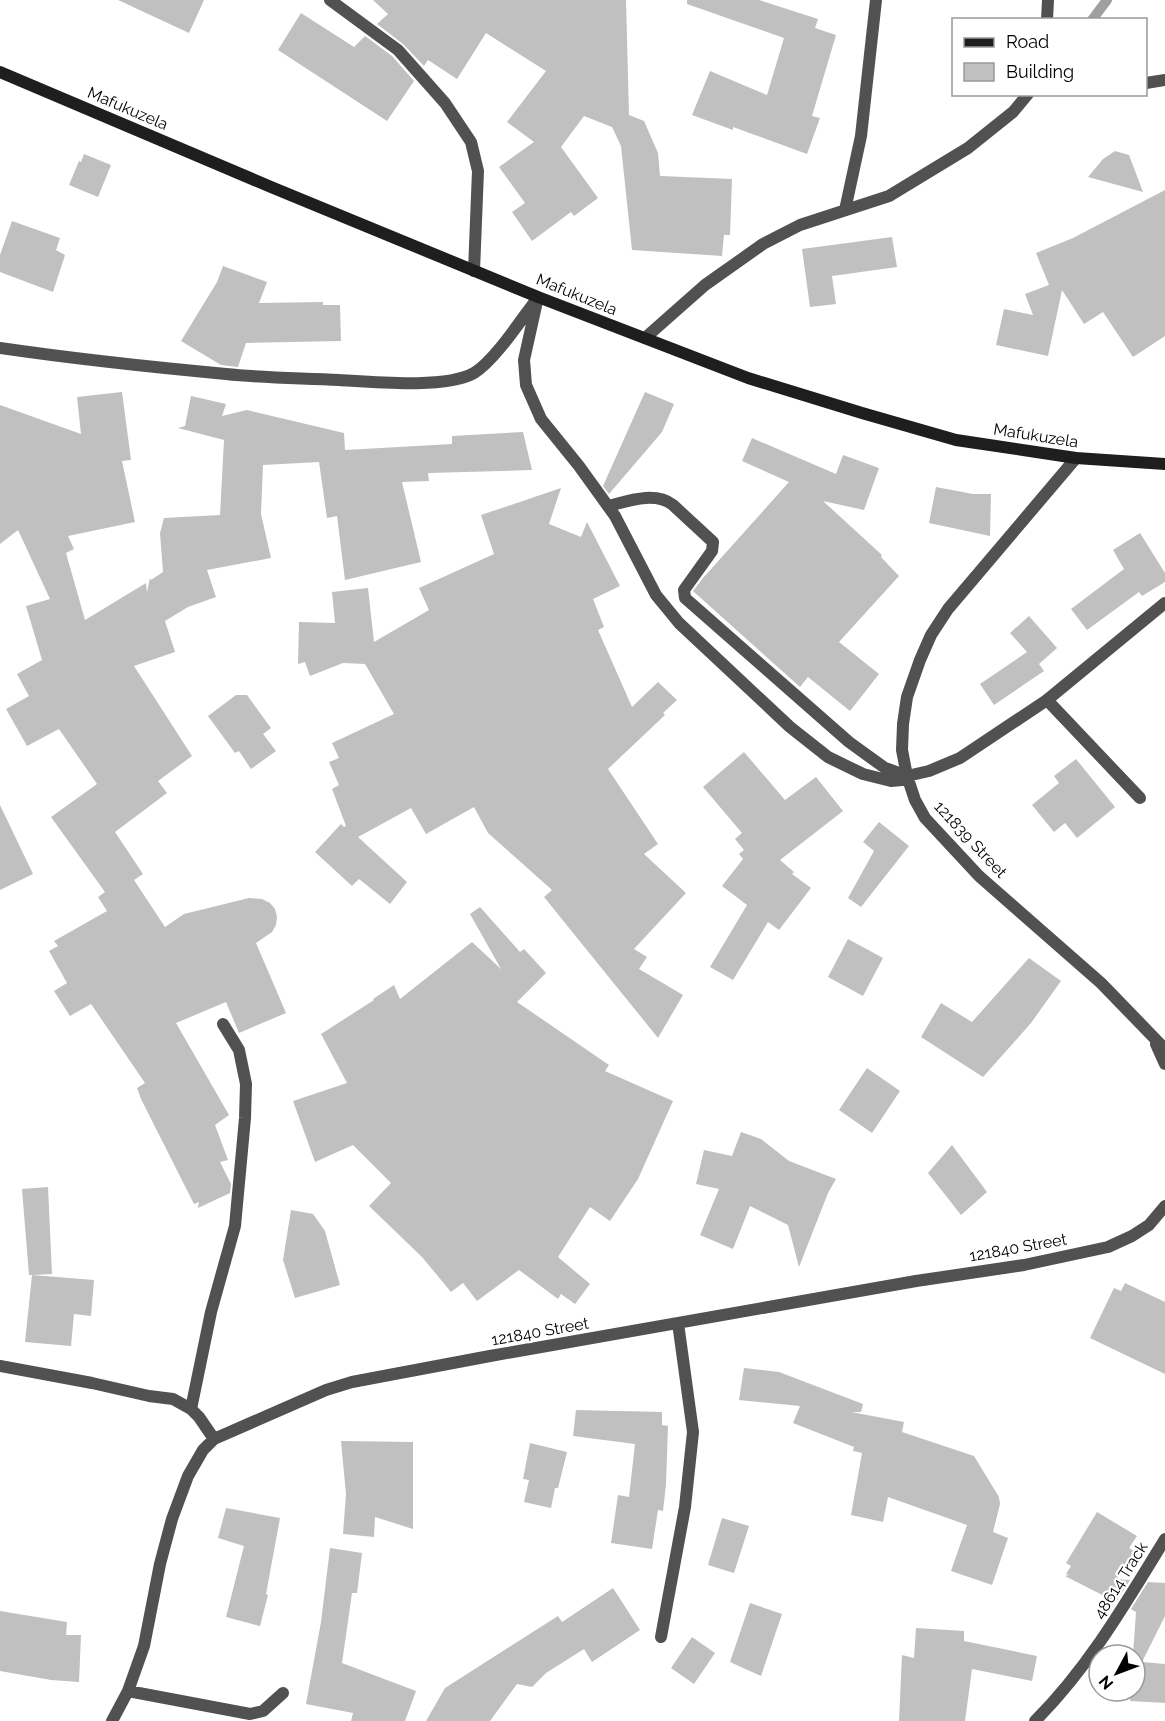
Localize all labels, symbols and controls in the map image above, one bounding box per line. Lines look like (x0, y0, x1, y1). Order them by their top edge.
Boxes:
legend (952, 18, 1147, 96)
text: Road (1006, 31, 1049, 52)
text: Building (1006, 61, 1074, 82)
street label: Mafukuzela (85, 83, 171, 134)
street label: Mafukuzela (534, 270, 620, 319)
street label: Mafukuzela (992, 419, 1080, 452)
street label: 121839 Street (930, 797, 1011, 882)
street label: 121840 Street (968, 1229, 1069, 1265)
street label: 121840 Street (490, 1313, 591, 1349)
street label: 48614 Track (1089, 1538, 1152, 1622)
north arrow (1087, 1643, 1147, 1703)
text: N (1095, 1672, 1117, 1693)

